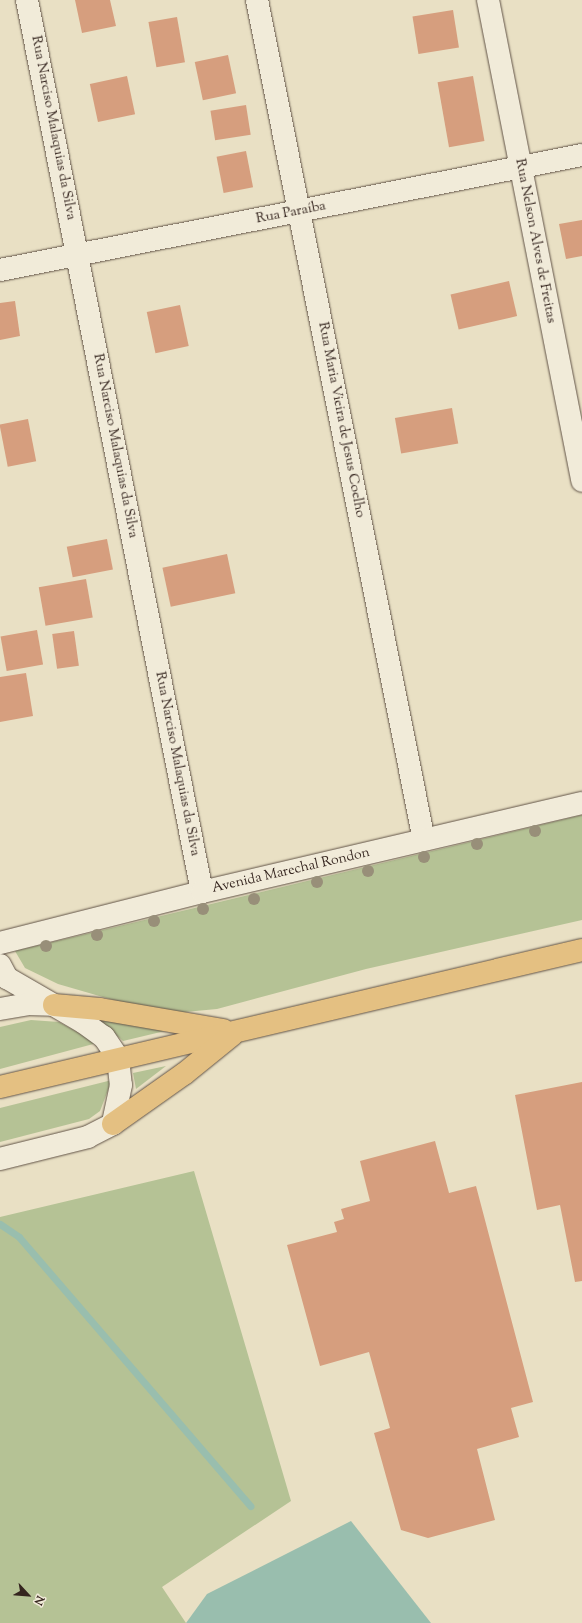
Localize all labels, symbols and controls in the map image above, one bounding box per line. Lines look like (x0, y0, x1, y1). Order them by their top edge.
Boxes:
street label: Rua Narciso Malaquias da Silva (27, 34, 79, 222)
street label: Rua Nelson Alves de Freitas (511, 157, 559, 325)
street label: Rua Paraíba (255, 198, 327, 228)
street label: Rua Maria Vieira de Jesus Coelho (314, 321, 368, 519)
street label: Rua Narciso Malaquias da Silva (89, 352, 141, 540)
street label: Rua Narciso Malaquias da Silva (151, 670, 203, 858)
street label: Avenida Marechal Rondon (210, 845, 372, 897)
north arrow (8, 1575, 48, 1615)
text: N (30, 1593, 48, 1608)

